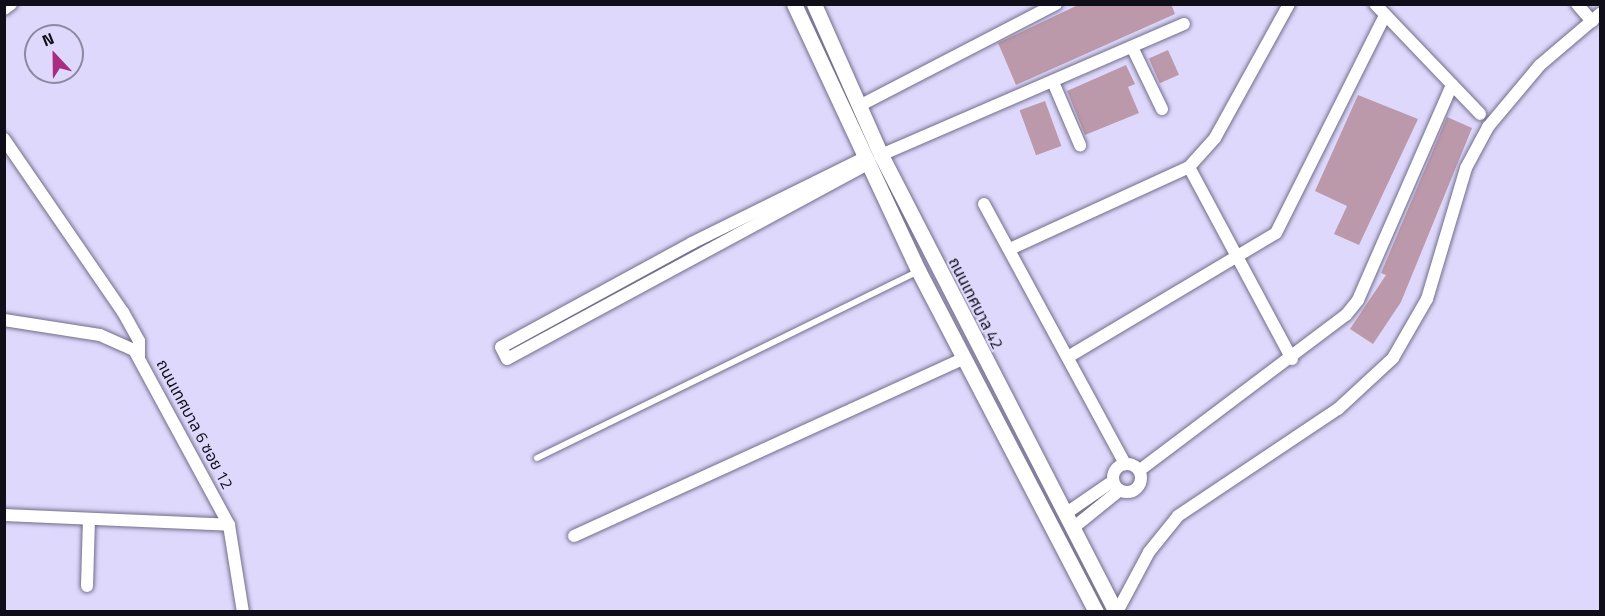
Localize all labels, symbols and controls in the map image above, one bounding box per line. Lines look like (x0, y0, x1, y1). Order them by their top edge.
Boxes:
north arrow (24, 24, 84, 84)
text: N (38, 26, 58, 52)
street label: ถนนเทศบาล 42 (945, 254, 1007, 352)
street label: ถนนเทศบาล 6 ซอย 12 (153, 356, 237, 492)

